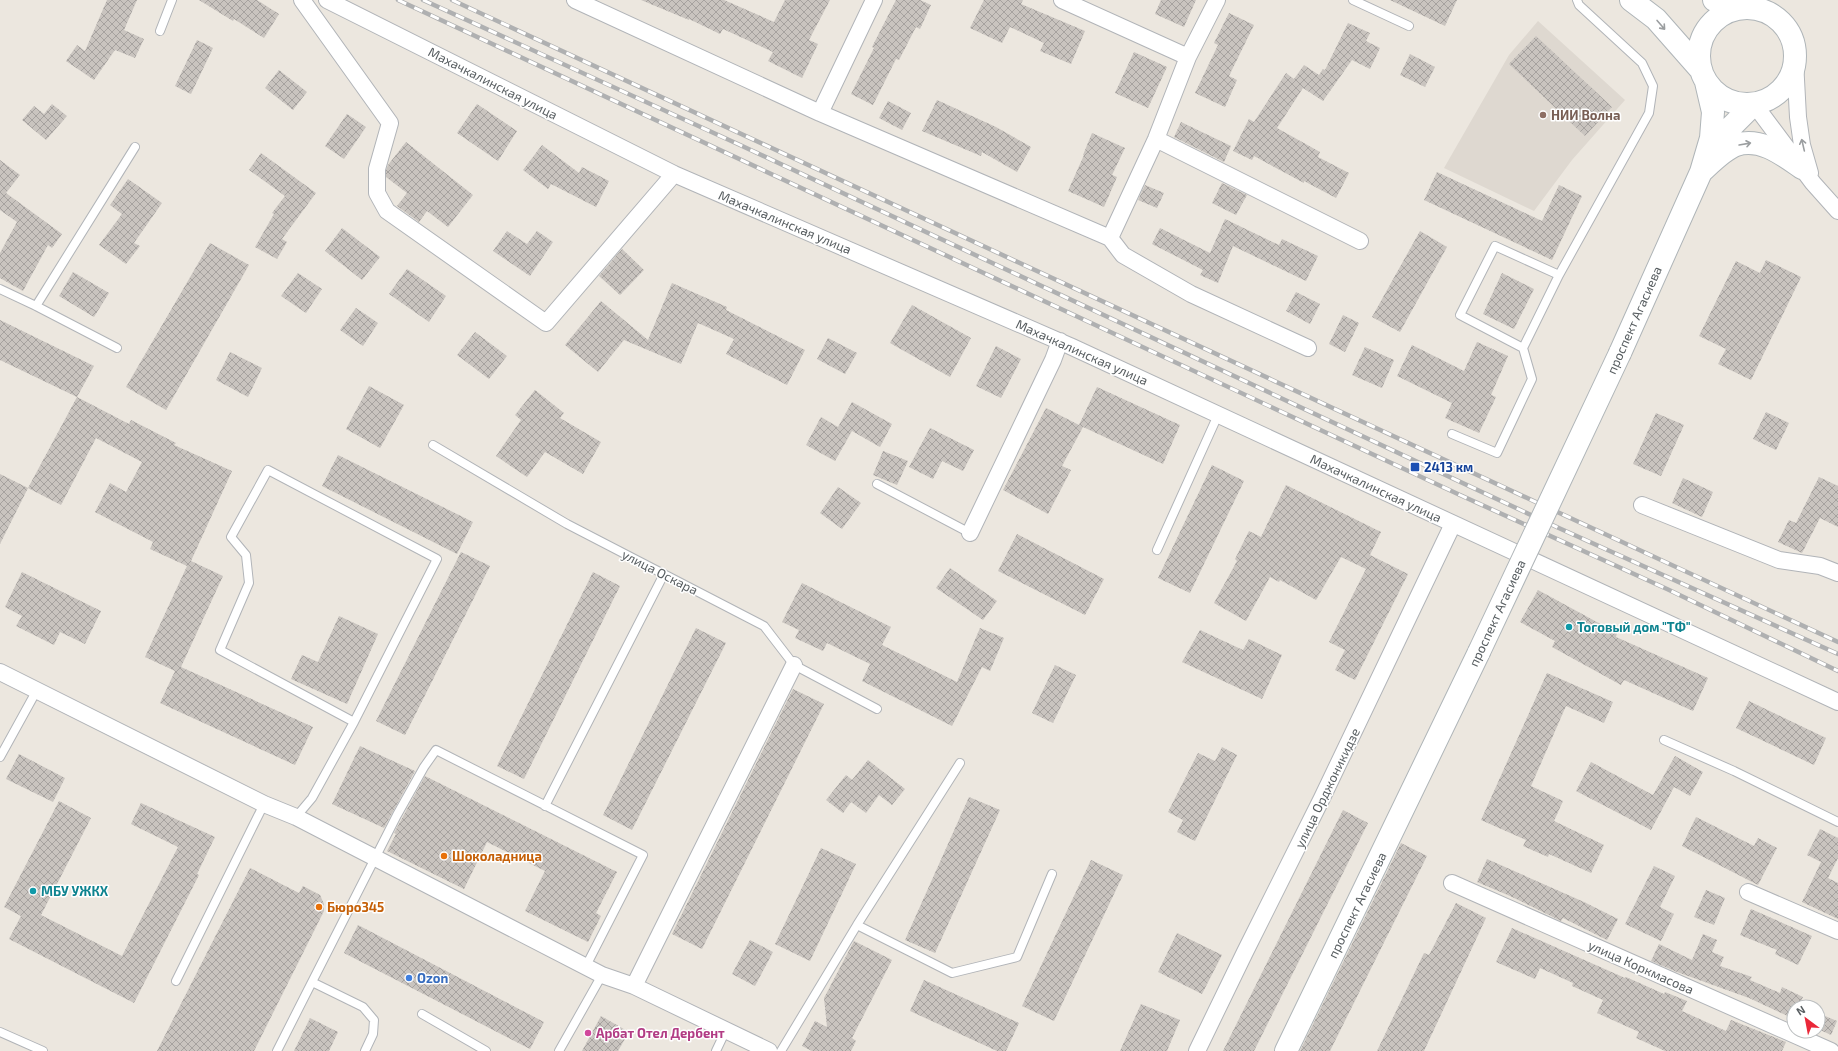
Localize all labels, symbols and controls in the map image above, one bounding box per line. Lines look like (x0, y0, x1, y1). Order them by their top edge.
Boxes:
one-way arrow (1656, 19, 1665, 29)
street label: Махачкалинская улица (426, 43, 560, 123)
place label: НИИ Волна (1551, 107, 1620, 123)
marker: НИИ Волна (1538, 110, 1548, 120)
one-way arrow (1798, 139, 1806, 152)
one-way arrow (1738, 140, 1751, 148)
street label: Махачкалинская улица (716, 187, 854, 257)
street label: проспект Агасиева (1603, 264, 1665, 376)
street label: Махачкалинская улица (1013, 316, 1151, 388)
street label: Махачкалинская улица (1308, 451, 1444, 525)
place label: 2413 км (1424, 459, 1473, 475)
marker: 2413 км (1409, 461, 1421, 473)
street label: улица Оскара (619, 546, 701, 598)
street label: проспект Агасиева (1465, 557, 1529, 669)
place label: Тоговый дом "ТФ" (1577, 619, 1691, 635)
marker: Тоговый дом "ТФ" (1564, 622, 1574, 632)
street label: улица Орджоникидзе (1291, 725, 1363, 851)
place label: Шоколадница (452, 848, 542, 864)
street label: проспект Агасиева (1324, 849, 1390, 961)
marker: Шоколадница (439, 851, 449, 861)
place label: МБУ УЖКХ (41, 883, 109, 899)
marker: МБУ УЖКХ (28, 886, 38, 896)
place label: Бюро345 (327, 899, 384, 915)
marker: Бюро345 (314, 902, 324, 912)
street label: улица Коркмасова (1586, 937, 1696, 997)
place label: Ozon (417, 970, 448, 986)
marker: Ozon (404, 973, 414, 983)
north arrow (1786, 999, 1826, 1039)
text: N (1794, 1002, 1807, 1018)
place label: Арбат Отел Дербент (596, 1025, 725, 1041)
marker: Арбат Отел Дербент (583, 1028, 593, 1038)

